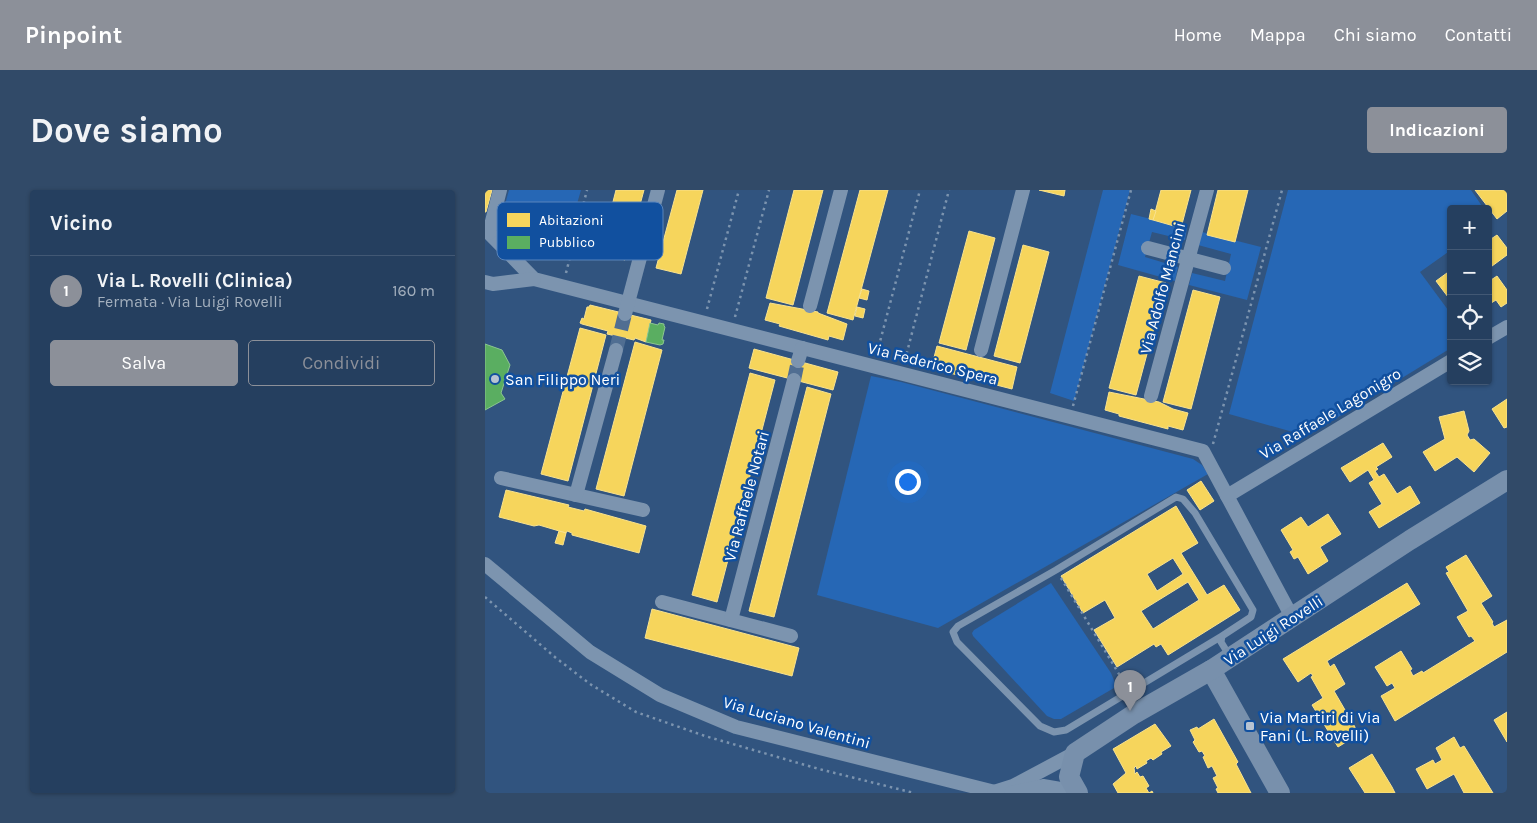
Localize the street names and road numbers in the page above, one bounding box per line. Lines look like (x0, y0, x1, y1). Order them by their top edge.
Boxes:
street label: Via Adolfo Mancini (1136, 220, 1189, 356)
street label: Via Federico Spera (866, 338, 1000, 389)
street label: Via Raffaele Lagonigro (1256, 364, 1404, 463)
street label: Via Raffaele Notari (720, 429, 773, 564)
street label: Via Luigi Rovelli (1220, 591, 1326, 670)
street label: Via Luciano Valentini (721, 692, 873, 753)

